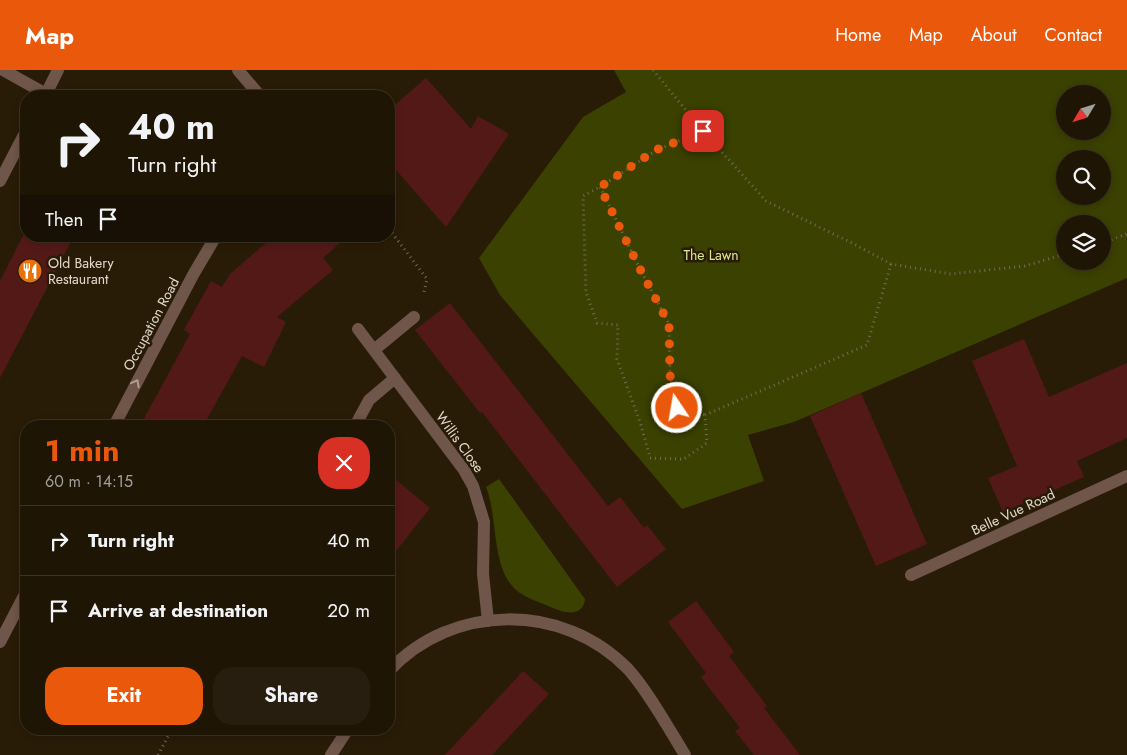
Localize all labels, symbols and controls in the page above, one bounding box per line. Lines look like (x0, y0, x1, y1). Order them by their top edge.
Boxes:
text: Map (25, 18, 74, 53)
text: Home (835, 22, 881, 48)
text: Map (909, 22, 943, 48)
text: About (971, 22, 1016, 48)
text: Contact (1044, 22, 1102, 48)
north arrow (1056, 85, 1111, 140)
map controls (1056, 85, 1111, 270)
text: 40 m (128, 102, 215, 152)
icon: right (45, 110, 110, 175)
pin (682, 110, 724, 152)
icon: arrive (689, 117, 717, 145)
text: Turn right (128, 148, 216, 180)
button: search (1056, 150, 1111, 205)
icon: arrive (94, 205, 122, 233)
text: Then (45, 206, 84, 233)
button: layers (1056, 215, 1111, 270)
park label: The Lawn (683, 245, 739, 265)
place label: Old Bakery Restaurant (48, 253, 114, 289)
restaurant icon: Old Bakery Restaurant (17, 258, 43, 284)
street label: Occupation Road (118, 274, 184, 374)
one-way arrow (130, 379, 140, 388)
position arrow (650, 381, 702, 433)
street label: Willis Close (431, 408, 489, 476)
text: 1 min (45, 429, 119, 472)
button: close (318, 437, 370, 489)
text: 60 m · 14:15 (45, 470, 133, 493)
street label: Belle Vue Road (968, 484, 1058, 540)
icon: right (45, 527, 73, 555)
text: Turn right (88, 527, 174, 554)
text: 40 m (327, 527, 370, 554)
icon: arrive (45, 597, 73, 625)
text: Arrive at destination (88, 597, 268, 624)
text: 20 m (327, 597, 370, 624)
button: Exit (45, 667, 203, 725)
button: Share (213, 667, 370, 725)

